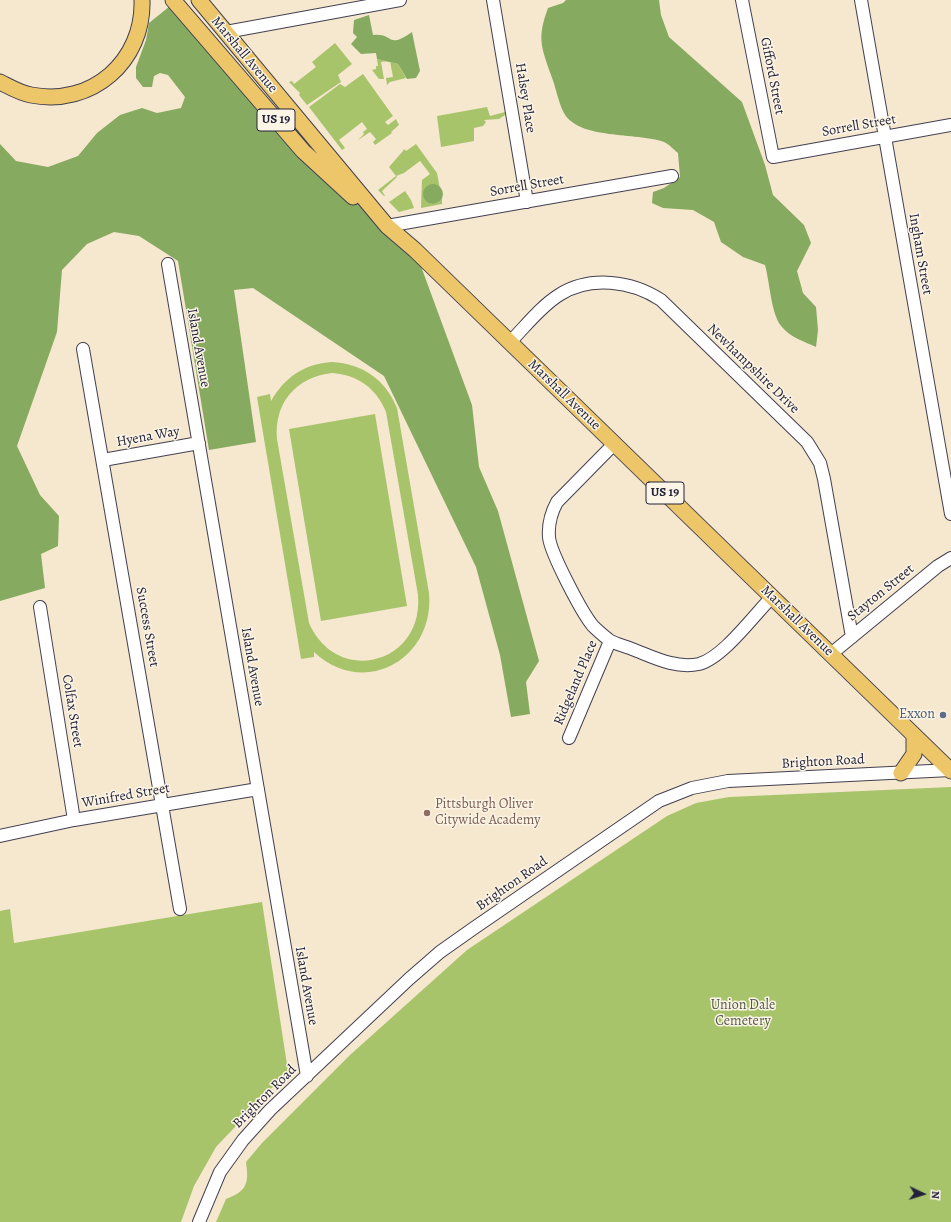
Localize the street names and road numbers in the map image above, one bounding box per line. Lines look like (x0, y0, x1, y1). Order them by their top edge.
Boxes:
street label: Marshall Avenue (207, 13, 281, 97)
street label: Gifford Street (756, 36, 788, 116)
street label: Halsey Place (511, 62, 539, 134)
road number: US 19 (257, 109, 295, 131)
street label: Sorrell Street (821, 111, 897, 141)
street label: Sorrell Street (489, 171, 565, 201)
street label: Ingham Street (905, 212, 935, 296)
street label: Island Avenue (183, 307, 213, 389)
street label: Newhampshire Drive (703, 321, 803, 417)
street label: Marshall Avenue (524, 356, 604, 434)
street label: Hyena Way (115, 423, 181, 451)
road number: US 19 (646, 482, 684, 504)
street label: Stayton Street (844, 561, 918, 625)
street label: Marshall Avenue (757, 582, 837, 660)
street label: Success Street (132, 586, 162, 668)
street label: Island Avenue (237, 626, 267, 708)
street label: Ridgeland Place (551, 638, 601, 728)
street label: Colfax Street (58, 673, 86, 749)
street label: Brighton Road (781, 751, 865, 773)
street label: Winifred Street (81, 780, 171, 812)
street label: Brighton Road (473, 853, 551, 915)
street label: Island Avenue (291, 945, 321, 1027)
street label: Brighton Road (230, 1062, 300, 1132)

